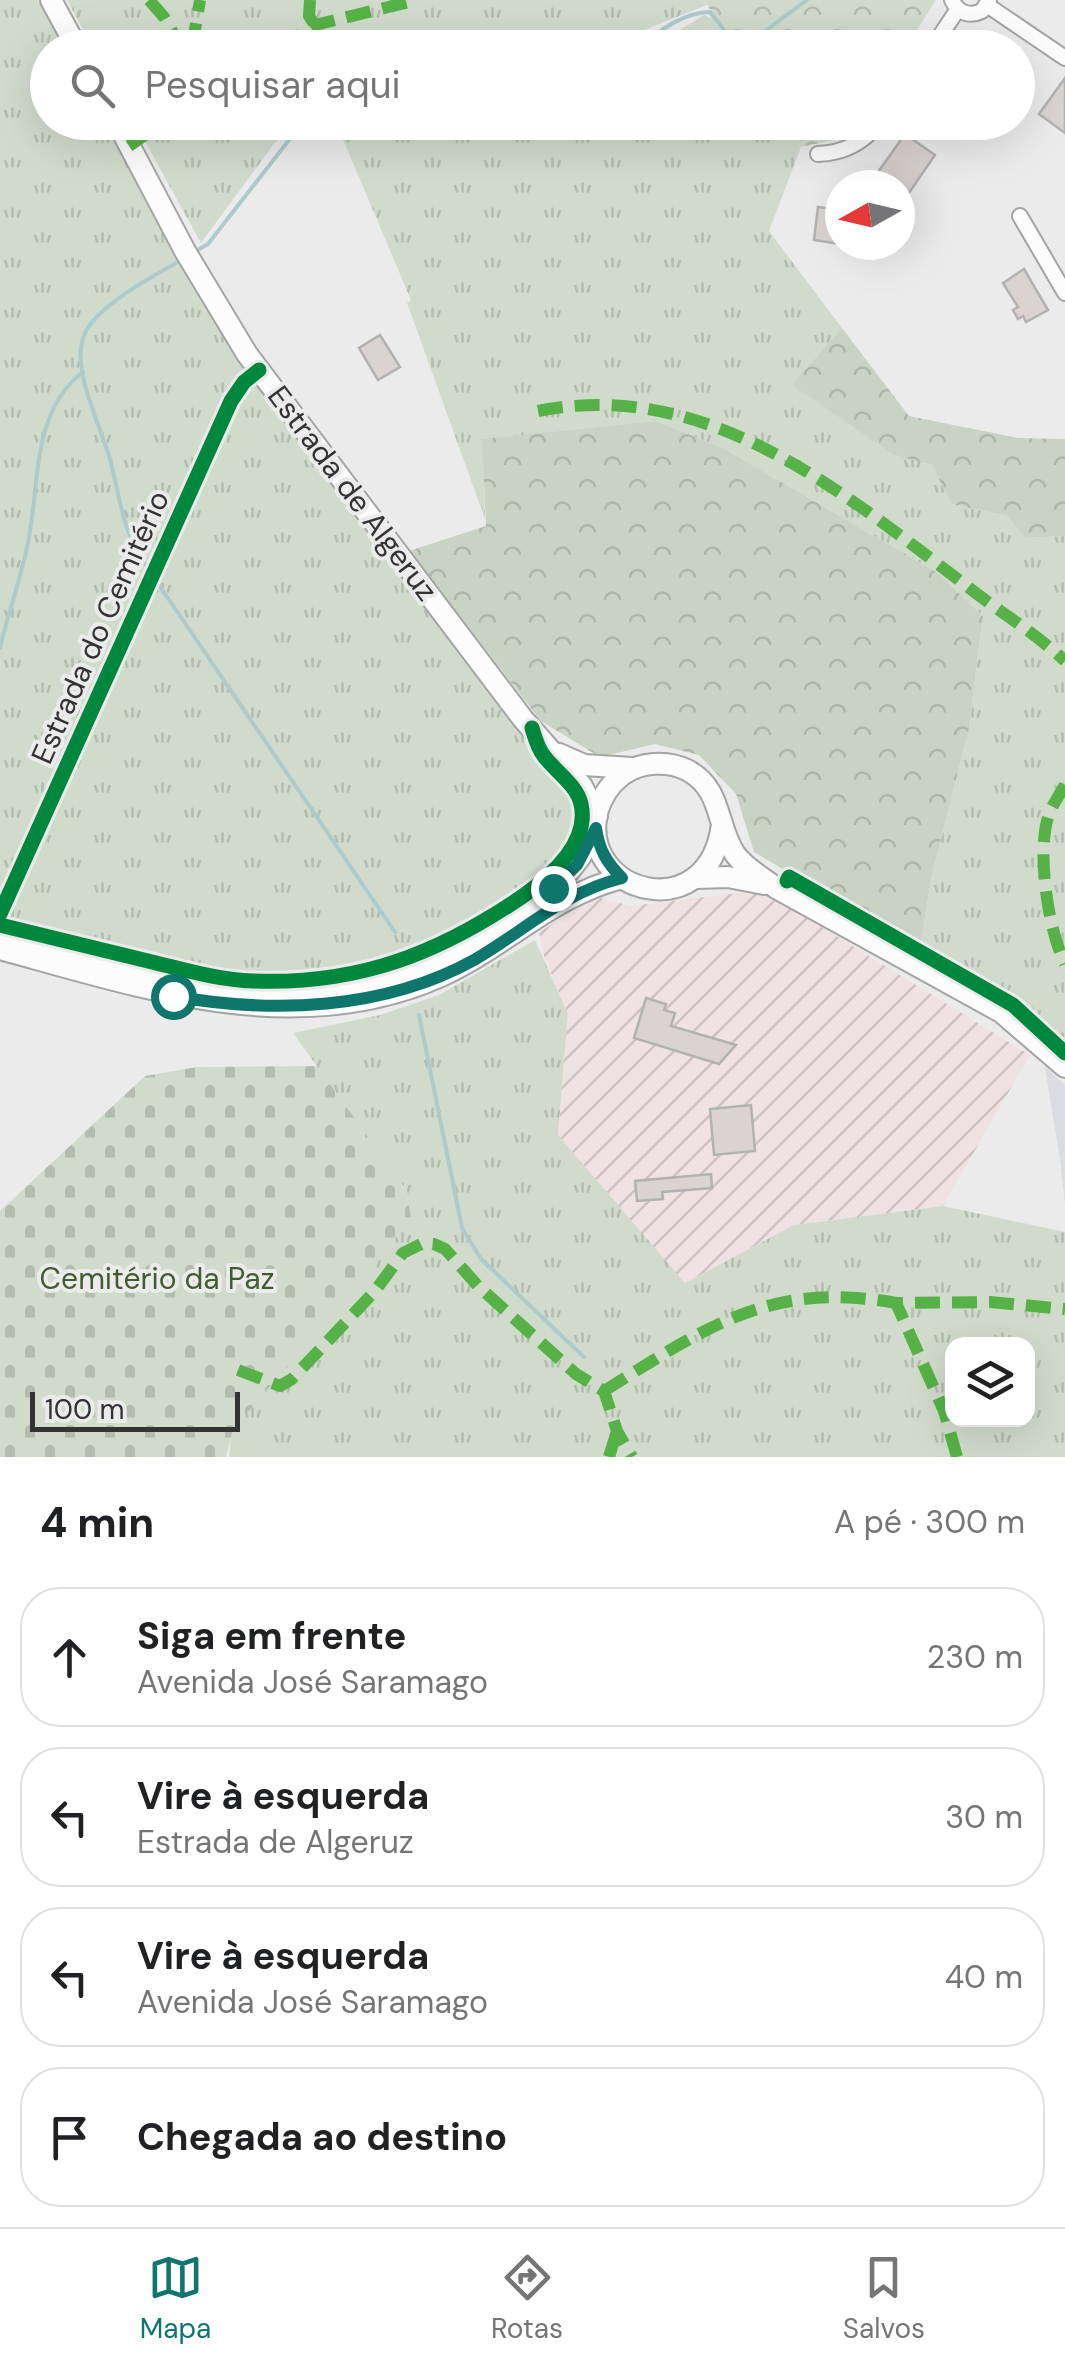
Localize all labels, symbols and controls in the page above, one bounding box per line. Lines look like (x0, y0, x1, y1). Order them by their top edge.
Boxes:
search box (30, 30, 1035, 140)
icon: search (65, 58, 120, 113)
text: Pesquisar aqui (145, 60, 401, 110)
north arrow (825, 170, 915, 260)
street label: Estrada de Algeruz (259, 378, 447, 608)
street label: Estrada do Cemitério (22, 484, 178, 770)
route end (531, 866, 577, 912)
route start (151, 974, 197, 1020)
park label: Cemitério da Paz (40, 1259, 274, 1298)
map controls (945, 1337, 1035, 1427)
button: layers (945, 1337, 1035, 1427)
scale bar (30, 1387, 240, 1432)
text: 100 m (45, 1391, 124, 1428)
text: 4 min (40, 1495, 154, 1550)
text: A pé · 300 m (834, 1501, 1025, 1543)
text: Siga em frente (137, 1611, 406, 1661)
icon: ahead (42, 1630, 97, 1685)
text: 230 m (927, 1636, 1023, 1678)
text: Avenida José Saramago (137, 1661, 488, 1703)
text: Vire à esquerda (137, 1771, 429, 1821)
icon: left (42, 1790, 97, 1845)
text: 30 m (945, 1796, 1023, 1838)
text: Estrada de Algeruz (137, 1821, 414, 1863)
text: Vire à esquerda (137, 1931, 429, 1981)
icon: left (42, 1950, 97, 2005)
text: 40 m (945, 1956, 1023, 1998)
text: Avenida José Saramago (137, 1981, 488, 2023)
icon: arrive (42, 2110, 97, 2165)
text: Chegada ao destino (137, 2112, 507, 2162)
tab: Mapa (140, 2250, 211, 2347)
tab: Rotas (491, 2250, 563, 2347)
tab: Salvos (843, 2250, 925, 2347)

